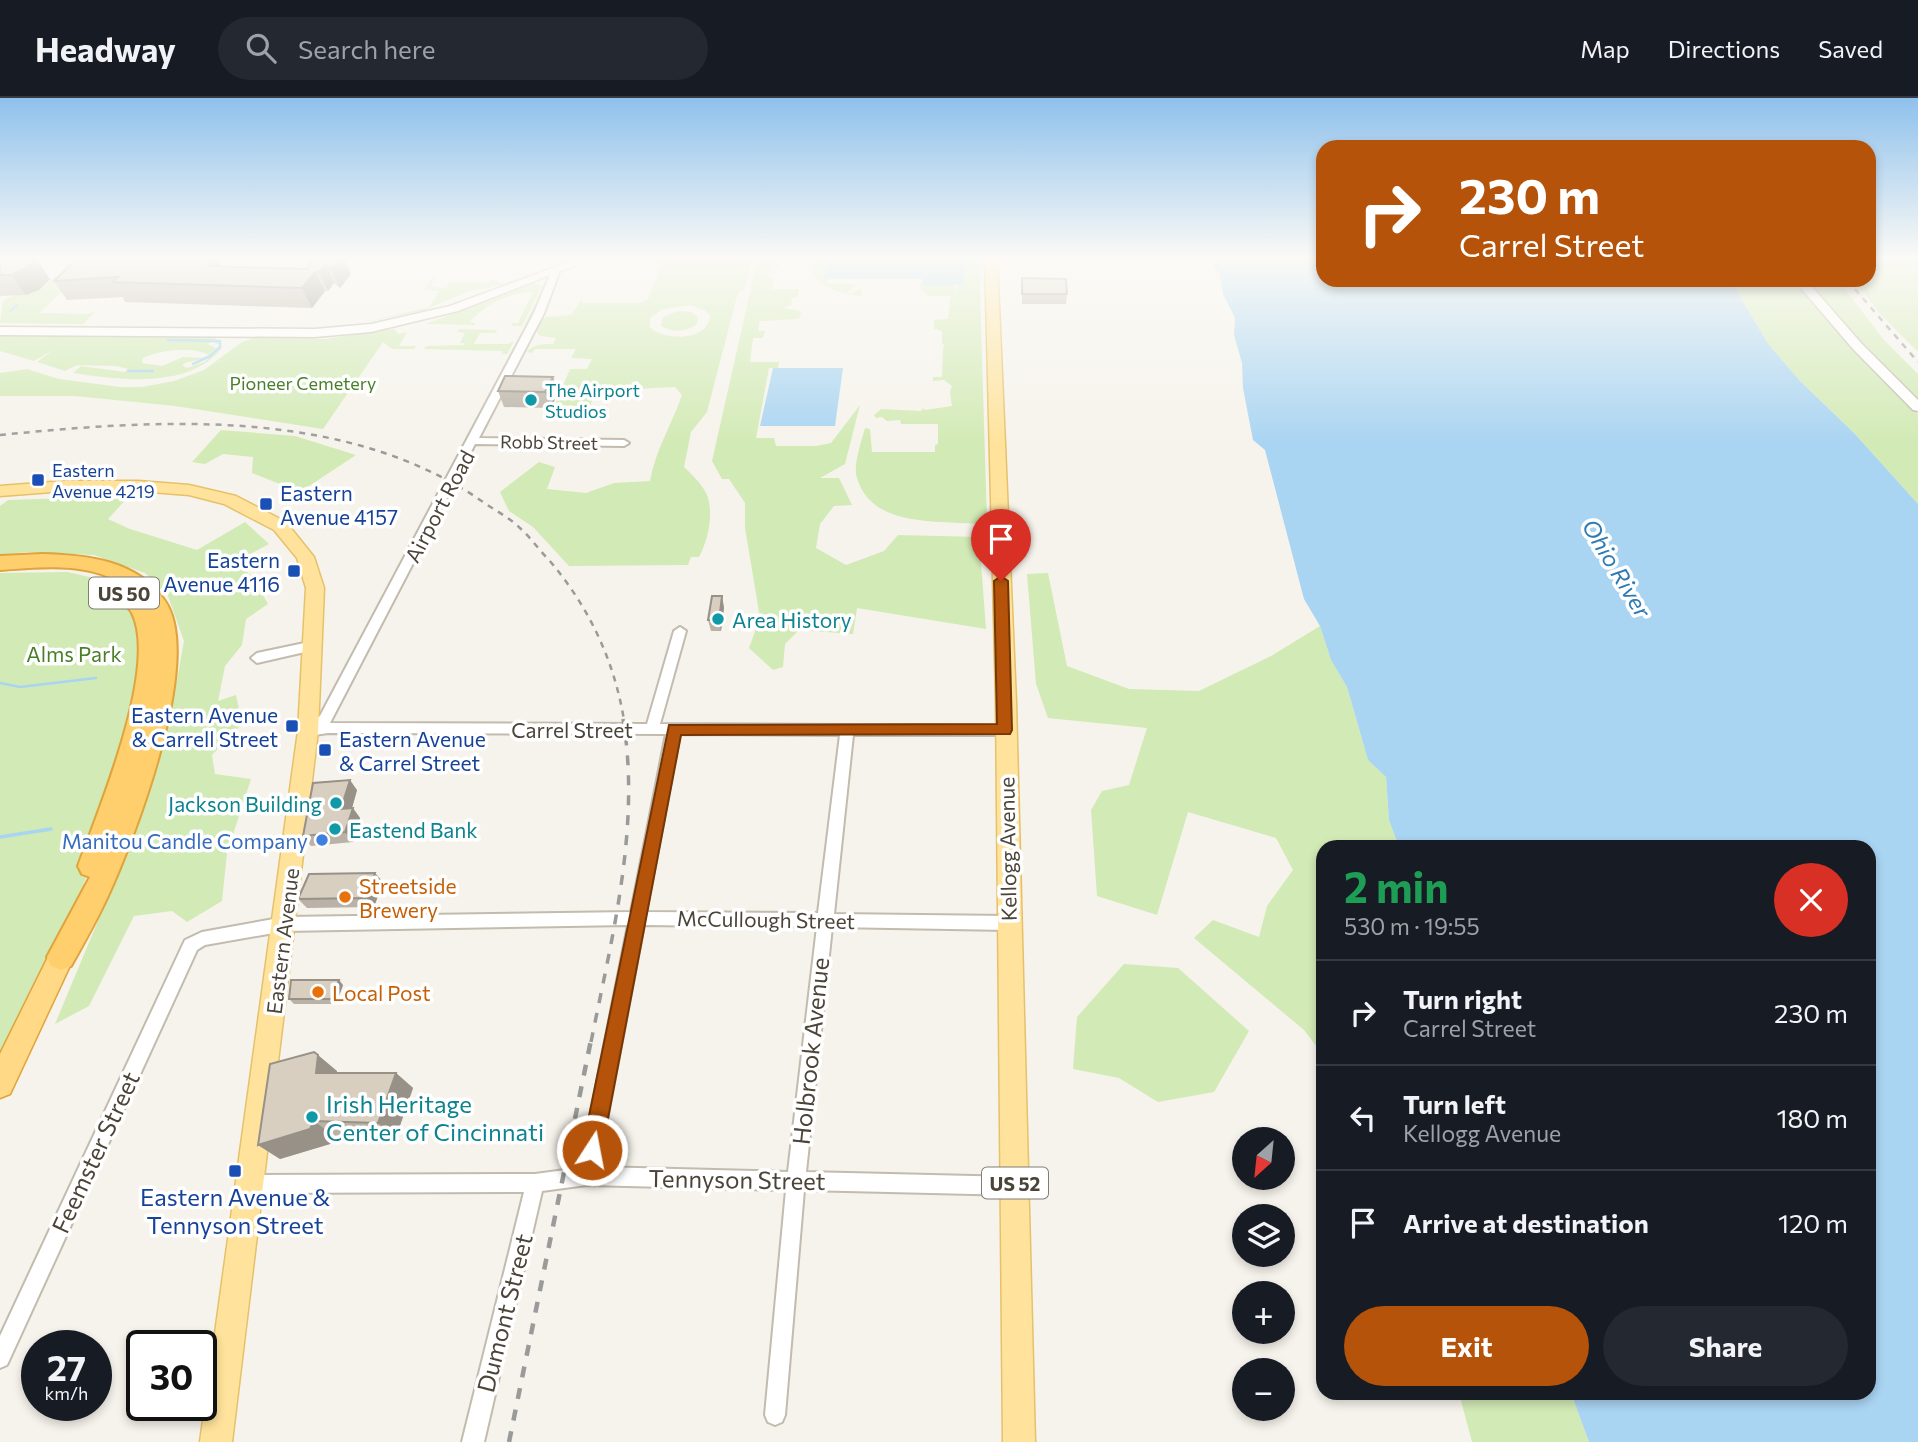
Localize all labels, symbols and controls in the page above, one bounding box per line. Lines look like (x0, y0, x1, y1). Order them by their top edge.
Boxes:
search box (218, 17, 708, 80)
text: Headway (35, 28, 176, 69)
icon: search (242, 29, 280, 67)
text: Search here (298, 33, 436, 64)
text: Map (1580, 34, 1630, 63)
text: Directions (1668, 34, 1780, 63)
text: Saved (1818, 34, 1883, 63)
text: 230 m (1459, 164, 1600, 224)
icon: right (1344, 168, 1435, 259)
text: Carrel Street (1459, 224, 1644, 264)
park label: Pioneer Cemetery (230, 372, 376, 394)
place label: The Airport Studios (545, 379, 640, 422)
marker: The Airport Studios (523, 392, 539, 408)
street label: Robb Street (500, 430, 598, 454)
street label: Airport Road (399, 446, 479, 566)
place label: Eastern Avenue 4219 (52, 459, 155, 502)
marker: Eastern Avenue 4219 (30, 472, 46, 488)
place label: Eastern Avenue 4157 (280, 480, 398, 529)
marker: Eastern Avenue 4157 (258, 496, 274, 512)
pin (971, 509, 1031, 581)
water label: Ohio River (1577, 514, 1658, 623)
icon: arrive (982, 520, 1020, 558)
place label: Eastern Avenue 4116 (163, 547, 280, 596)
marker: Eastern Avenue 4116 (286, 563, 302, 579)
road number: US 50 (89, 578, 159, 608)
place label: Area History (732, 607, 852, 632)
marker: Area History (710, 611, 726, 627)
park label: Alms Park (26, 641, 122, 666)
place label: Eastern Avenue & Carrell Street (131, 702, 278, 751)
street label: Carrel Street (511, 717, 633, 742)
marker: Eastern Avenue & Carrell Street (284, 718, 300, 734)
place label: Eastern Avenue & Carrel Street (339, 726, 486, 775)
marker: Eastern Avenue & Carrel Street (317, 742, 333, 758)
street label: Kellogg Avenue (993, 777, 1021, 921)
place label: Jackson Building (168, 791, 322, 816)
marker: Jackson Building (328, 795, 344, 811)
place label: Eastend Bank (349, 817, 478, 842)
marker: Eastend Bank (327, 821, 343, 837)
place label: Manitou Candle Company (62, 828, 308, 853)
marker: Manitou Candle Company (314, 832, 330, 848)
text: 2 min (1344, 860, 1449, 912)
button: close (1774, 863, 1848, 937)
street label: Eastern Avenue (261, 867, 303, 1015)
place label: Streetside Brewery (359, 873, 457, 922)
marker: Streetside Brewery (337, 889, 353, 905)
street label: McCullough Street (677, 905, 855, 933)
text: 530 m · 19:55 (1344, 912, 1480, 940)
street label: Holbrook Avenue (786, 956, 834, 1146)
place label: Local Post (332, 980, 431, 1005)
text: Turn right (1403, 983, 1522, 1014)
marker: Local Post (310, 984, 326, 1000)
icon: right (1344, 994, 1382, 1032)
text: 230 m (1774, 997, 1848, 1028)
text: Carrel Street (1403, 1014, 1536, 1042)
street label: Feemster Street (45, 1067, 145, 1237)
text: Turn left (1403, 1088, 1506, 1119)
place label: Irish Heritage Center of Cincinnati (326, 1089, 544, 1146)
icon: left (1344, 1099, 1382, 1137)
text: 180 m (1776, 1102, 1848, 1133)
marker: Irish Heritage Center of Cincinnati (304, 1109, 320, 1125)
position arrow (555, 1113, 629, 1187)
text: Kellogg Avenue (1403, 1119, 1561, 1147)
north arrow (1232, 1127, 1295, 1190)
map controls (1232, 1127, 1295, 1421)
marker: Eastern Avenue & Tennyson Street (227, 1163, 243, 1179)
street label: Tennyson Street (648, 1163, 826, 1195)
road number: US 52 (982, 1168, 1048, 1198)
place label: Eastern Avenue & Tennyson Street (140, 1182, 330, 1239)
button: layers (1232, 1204, 1295, 1267)
icon: arrive (1344, 1204, 1382, 1242)
text: Arrive at destination (1403, 1207, 1649, 1238)
text: 120 m (1778, 1207, 1848, 1238)
street label: Dumont Street (470, 1231, 538, 1395)
button: + (1232, 1281, 1295, 1344)
button: Exit (1344, 1306, 1589, 1386)
button: Share (1603, 1306, 1848, 1386)
speed limit sign: 30 (126, 1330, 217, 1421)
text: 27 (47, 1345, 86, 1388)
button: − (1232, 1358, 1295, 1421)
text: km/h (45, 1382, 88, 1404)

